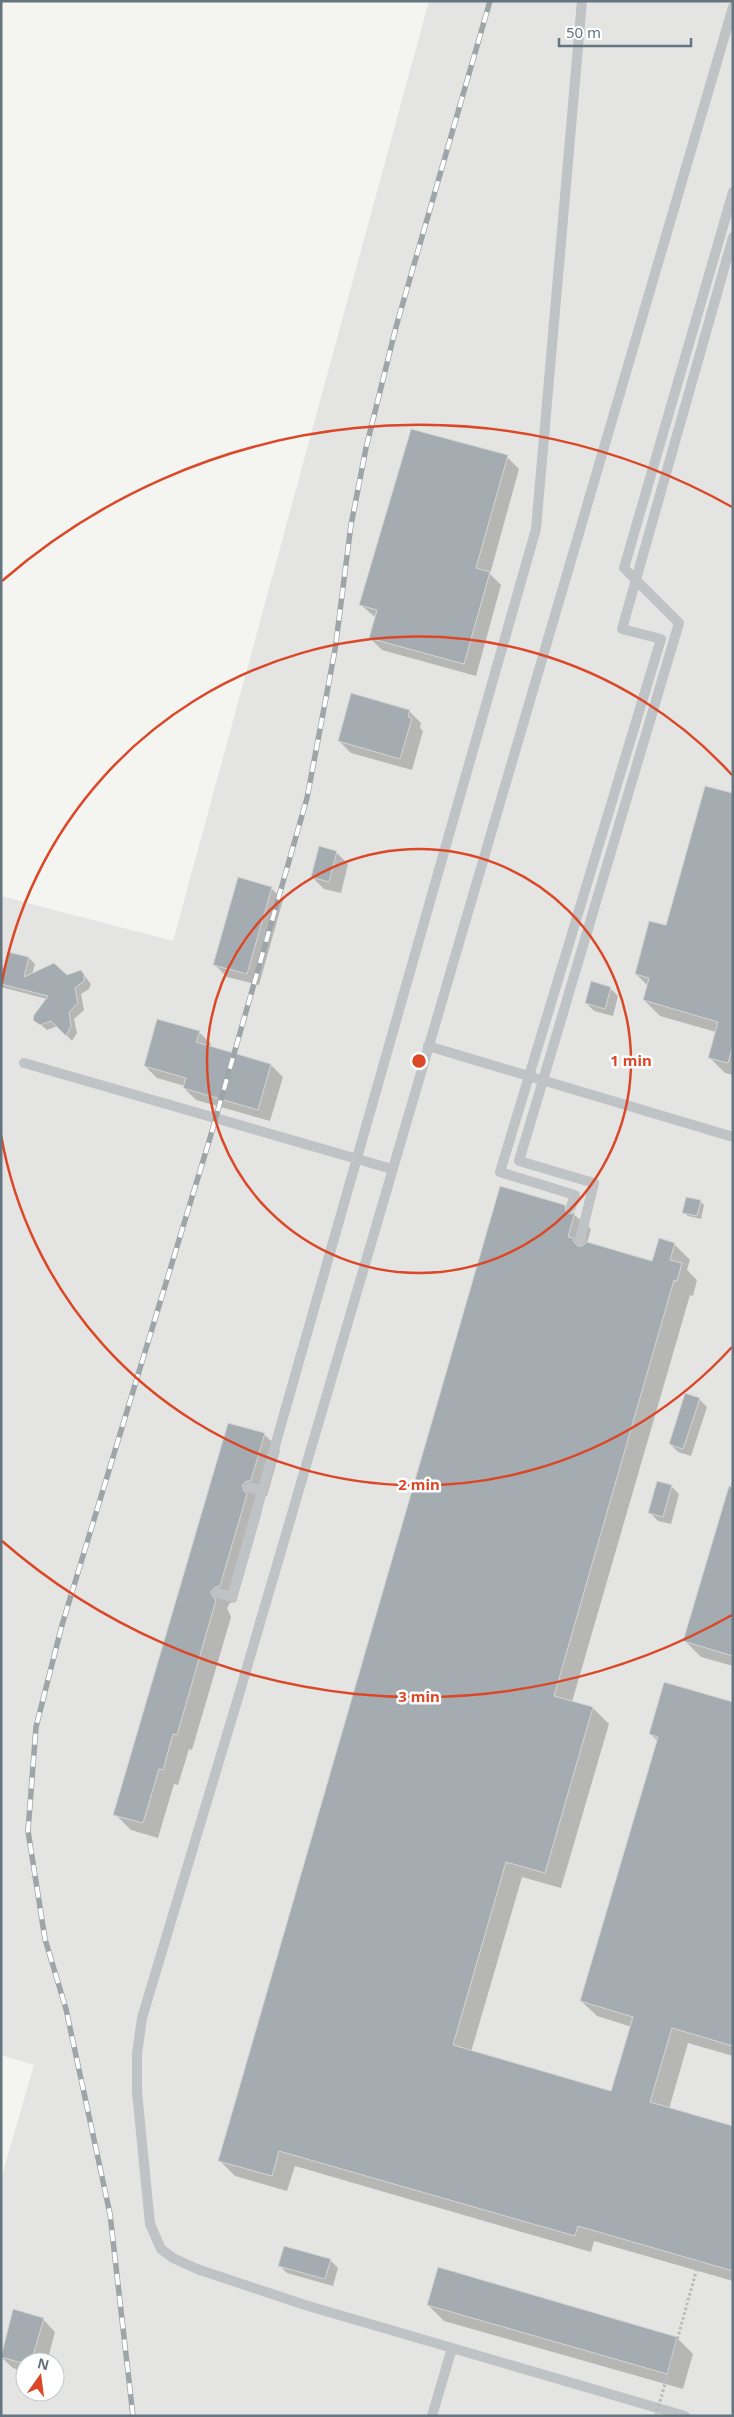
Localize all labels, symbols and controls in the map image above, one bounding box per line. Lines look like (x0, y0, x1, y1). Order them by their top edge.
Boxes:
scale bar (559, 15, 692, 47)
text: 50 m (566, 22, 601, 42)
text: 1 min (610, 1050, 652, 1070)
centre of rings (410, 1052, 428, 1070)
text: 2 min (398, 1474, 440, 1494)
text: 3 min (398, 1686, 440, 1706)
north arrow (15, 2352, 65, 2402)
text: N (35, 2353, 51, 2374)

